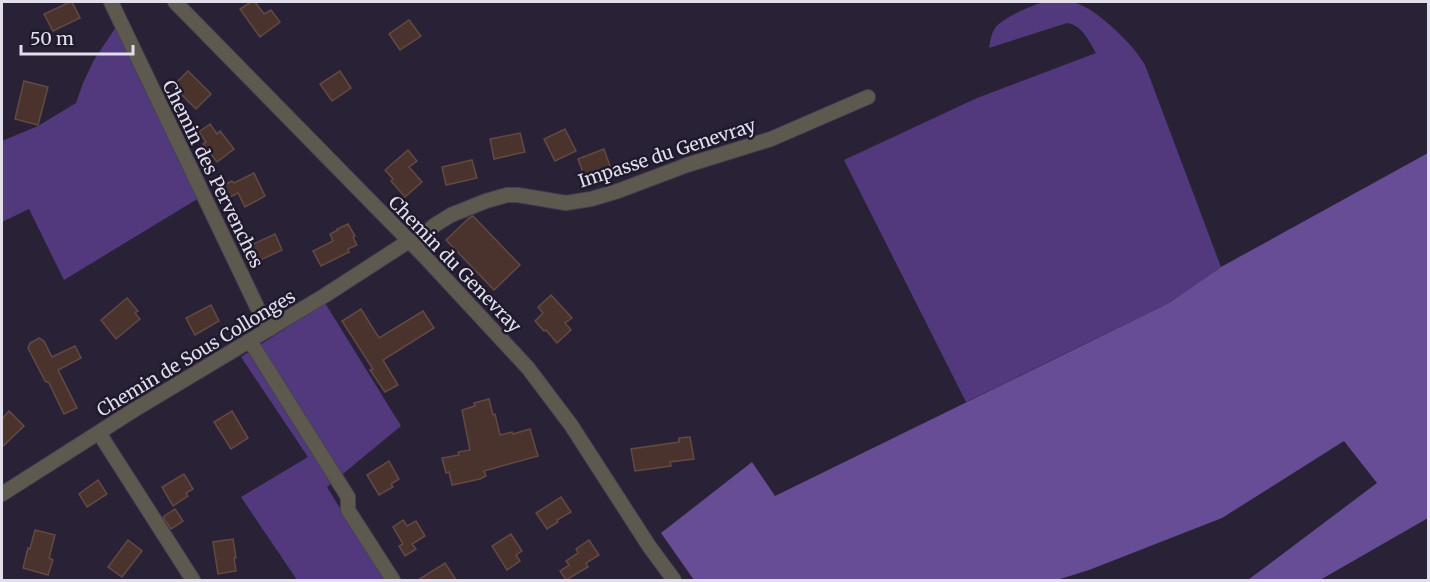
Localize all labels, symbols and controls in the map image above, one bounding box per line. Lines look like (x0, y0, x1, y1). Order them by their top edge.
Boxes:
scale bar (21, 18, 134, 56)
text: 50 m (30, 27, 74, 50)
street label: Chemin des Pervenches (157, 76, 269, 272)
street label: Impasse du Genevray (575, 113, 759, 193)
street label: Chemin du Genevray (384, 191, 527, 338)
street label: Chemin de Sous Collonges (93, 284, 300, 421)

